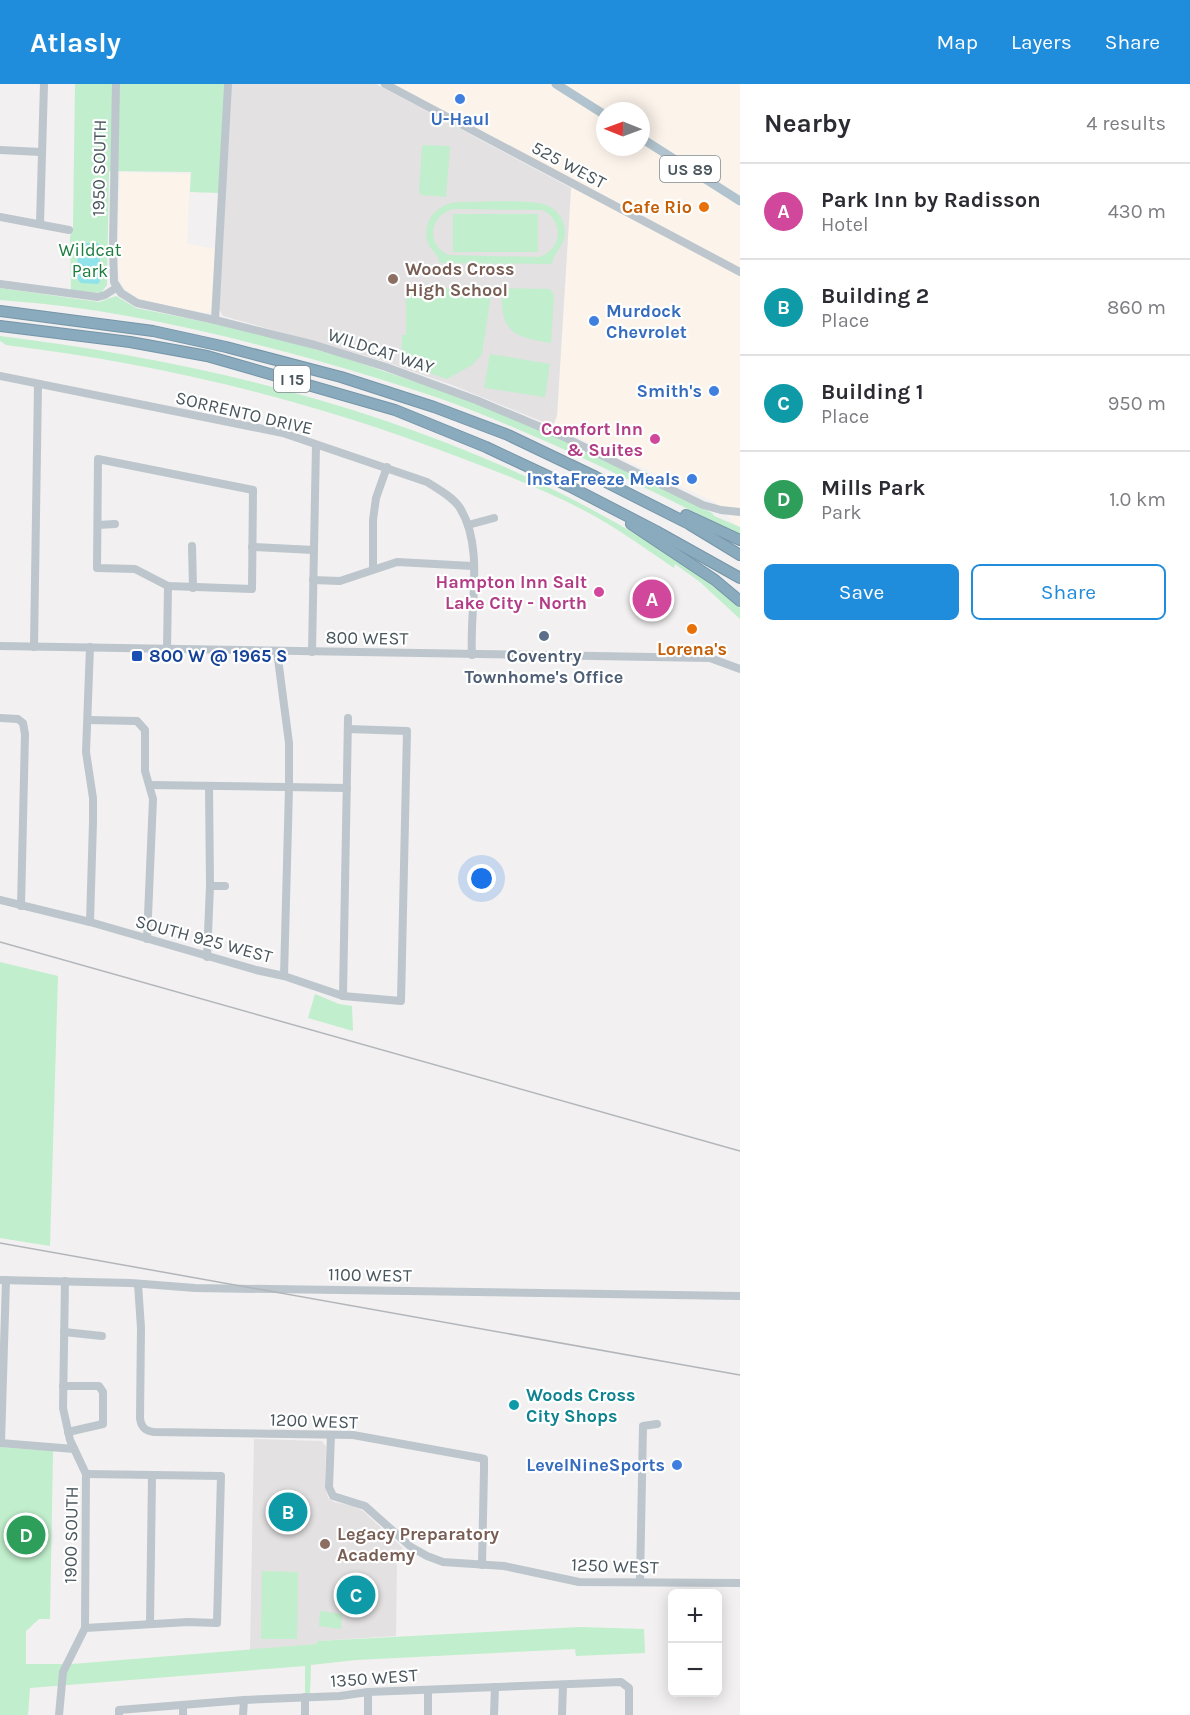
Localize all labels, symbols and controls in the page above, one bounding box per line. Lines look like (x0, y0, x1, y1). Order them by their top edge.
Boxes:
text: Atlasly (30, 26, 121, 59)
text: Map (936, 30, 978, 54)
text: Layers (1011, 30, 1072, 54)
text: Share (1105, 30, 1160, 54)
marker: U-Haul (453, 92, 467, 106)
north arrow (596, 102, 650, 156)
place label: U-Haul (430, 108, 490, 130)
text: Nearby (764, 108, 851, 139)
text: 4 results (1086, 112, 1166, 135)
street label: 1950 SOUTH (87, 119, 111, 217)
street label: 525 WEST (528, 136, 610, 194)
road number: US 89 (660, 156, 720, 182)
text: Park Inn by Radisson (821, 187, 1041, 213)
place label: Cafe Rio (622, 196, 692, 218)
marker: Cafe Rio (697, 200, 711, 214)
text: A (777, 200, 790, 223)
text: 430 m (1108, 200, 1166, 223)
text: Hotel (821, 213, 869, 236)
park label: Wildcat Park (58, 239, 122, 282)
place label: Woods Cross High School (405, 258, 514, 301)
marker: Woods Cross High School (386, 272, 400, 286)
text: Building 2 (821, 283, 929, 309)
text: B (777, 296, 790, 319)
text: 860 m (1107, 296, 1166, 319)
place label: Murdock Chevrolet (606, 300, 687, 343)
text: Place (821, 309, 869, 332)
marker: Murdock Chevrolet (587, 314, 601, 328)
street label: WILDCAT WAY (325, 323, 437, 379)
road number: I 15 (274, 366, 310, 392)
text: Building 1 (821, 379, 924, 405)
place label: Smith's (636, 380, 702, 402)
marker: Smith's (707, 384, 721, 398)
street label: SORRENTO DRIVE (173, 387, 315, 439)
text: C (777, 392, 790, 415)
text: 950 m (1108, 392, 1166, 415)
text: Place (821, 405, 869, 428)
place label: Comfort Inn & Suites (541, 418, 643, 461)
marker: Comfort Inn & Suites (648, 432, 662, 446)
place label: InstaFreeze Meals (526, 468, 680, 490)
marker: InstaFreeze Meals (685, 472, 699, 486)
text: Mills Park (821, 475, 925, 501)
text: D (777, 488, 790, 511)
text: 1.0 km (1109, 488, 1166, 511)
text: Park (821, 501, 862, 524)
button: Save (764, 564, 959, 620)
button: Share (971, 564, 1166, 620)
place label: Hampton Inn Salt Lake City - North (436, 571, 587, 614)
pin: A (632, 576, 672, 622)
marker: Hampton Inn Salt Lake City - North (592, 585, 606, 599)
marker: Lorena's (685, 622, 699, 636)
street label: 800 WEST (325, 626, 409, 650)
marker: Coventry Townhome's Office (537, 629, 551, 643)
place label: Lorena's (657, 638, 727, 660)
place label: 800 W @ 1965 S (149, 645, 287, 667)
place label: Coventry Townhome's Office (465, 645, 623, 688)
marker: 800 W @ 1965 S (130, 649, 144, 663)
your location (467, 864, 496, 893)
street label: SOUTH 925 WEST (133, 910, 275, 968)
street label: 1100 WEST (328, 1263, 412, 1287)
place label: Woods Cross City Shops (526, 1384, 635, 1427)
marker: Woods Cross City Shops (507, 1398, 521, 1412)
street label: 1200 WEST (270, 1408, 358, 1434)
place label: LevelNineSports (526, 1454, 665, 1476)
marker: LevelNineSports (670, 1458, 684, 1472)
street label: 1900 SOUTH (59, 1486, 83, 1584)
pin: B (268, 1490, 308, 1534)
pin: D (6, 1512, 46, 1558)
place label: Legacy Preparatory Academy (337, 1523, 499, 1566)
marker: Legacy Preparatory Academy (318, 1537, 332, 1551)
street label: 1250 WEST (571, 1553, 659, 1579)
pin: C (336, 1572, 376, 1618)
map controls (668, 1589, 722, 1697)
button: + (668, 1589, 722, 1643)
button: − (668, 1643, 722, 1697)
street label: 1350 WEST (329, 1664, 419, 1692)

